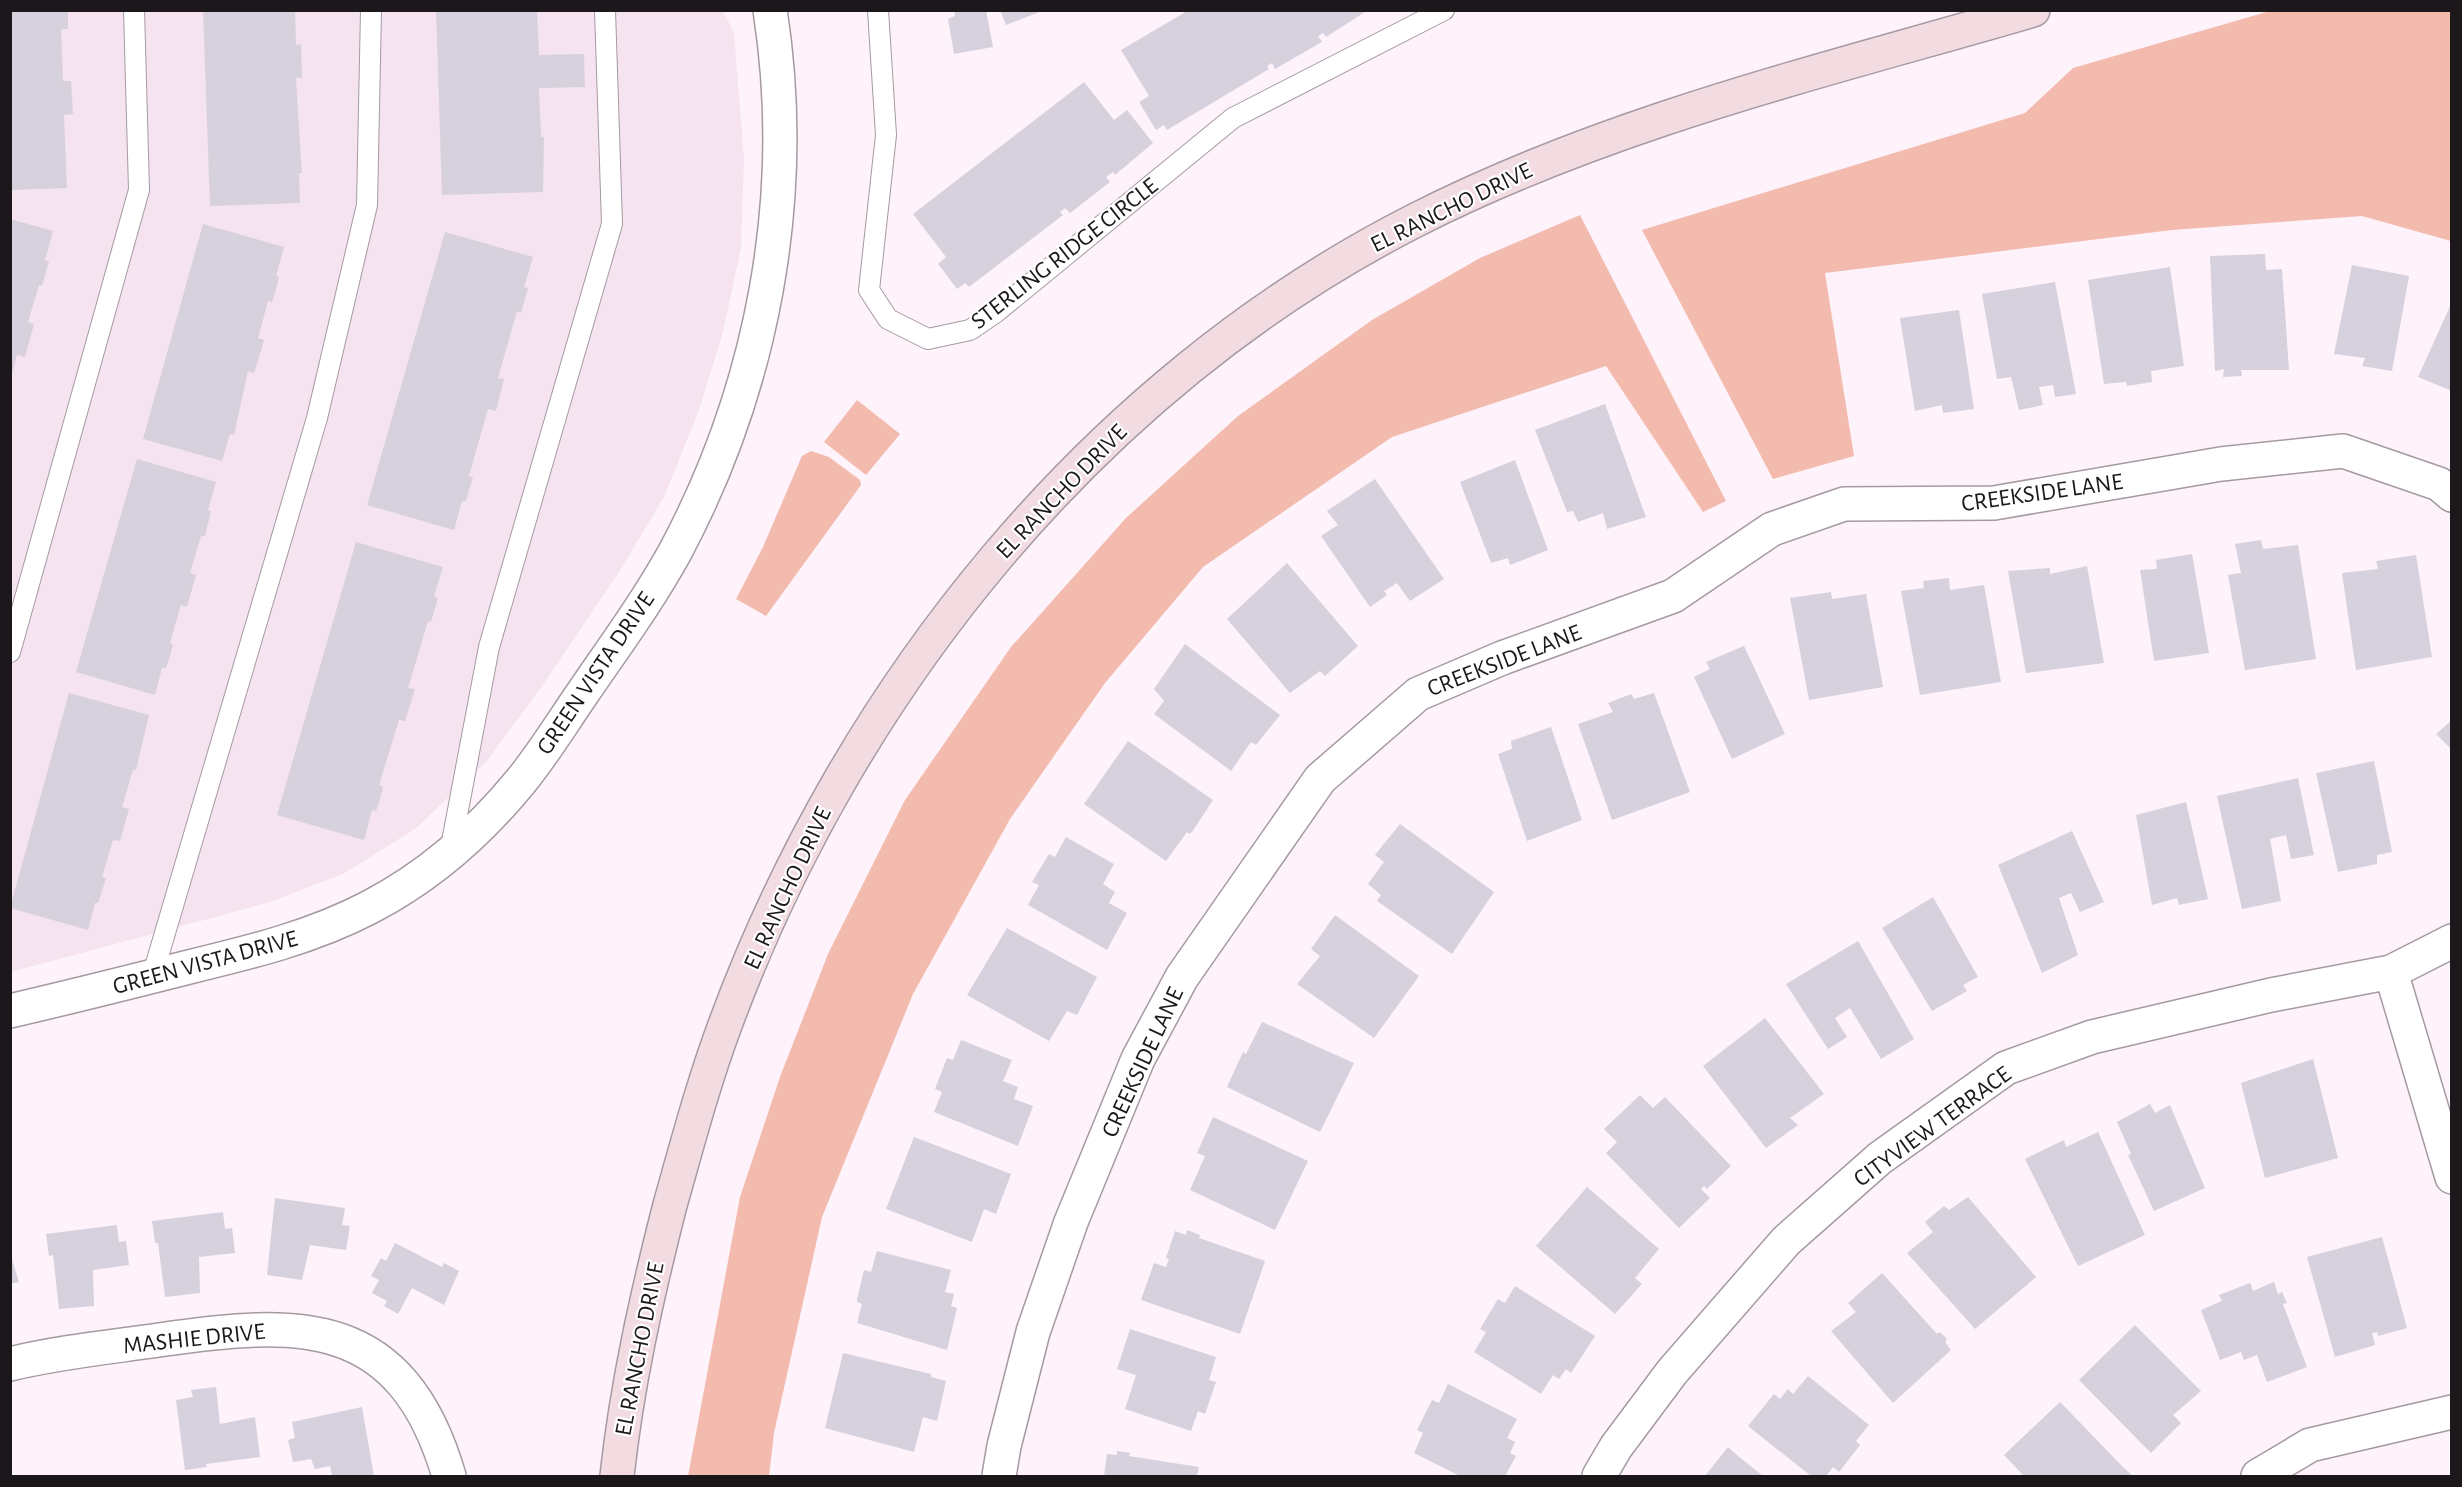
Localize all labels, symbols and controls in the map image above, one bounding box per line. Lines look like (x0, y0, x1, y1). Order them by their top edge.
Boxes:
street label: EL RANCHO DRIVE (1367, 158, 1536, 257)
street label: STERLING RIDGE CIRCLE (967, 173, 1163, 334)
street label: EL RANCHO DRIVE (992, 420, 1132, 563)
street label: CREEKSIDE LANE (1960, 470, 2125, 516)
street label: GREEN VISTA DRIVE (533, 588, 659, 759)
street label: CREEKSIDE LANE (1424, 620, 1585, 701)
street label: EL RANCHO DRIVE (740, 803, 836, 973)
street label: GREEN VISTA DRIVE (110, 927, 301, 999)
street label: CREEKSIDE LANE (1098, 983, 1188, 1141)
street label: CITYVIEW TERRACE (1850, 1062, 2016, 1192)
street label: EL RANCHO DRIVE (611, 1260, 669, 1438)
street label: MASHIE DRIVE (122, 1320, 267, 1358)

